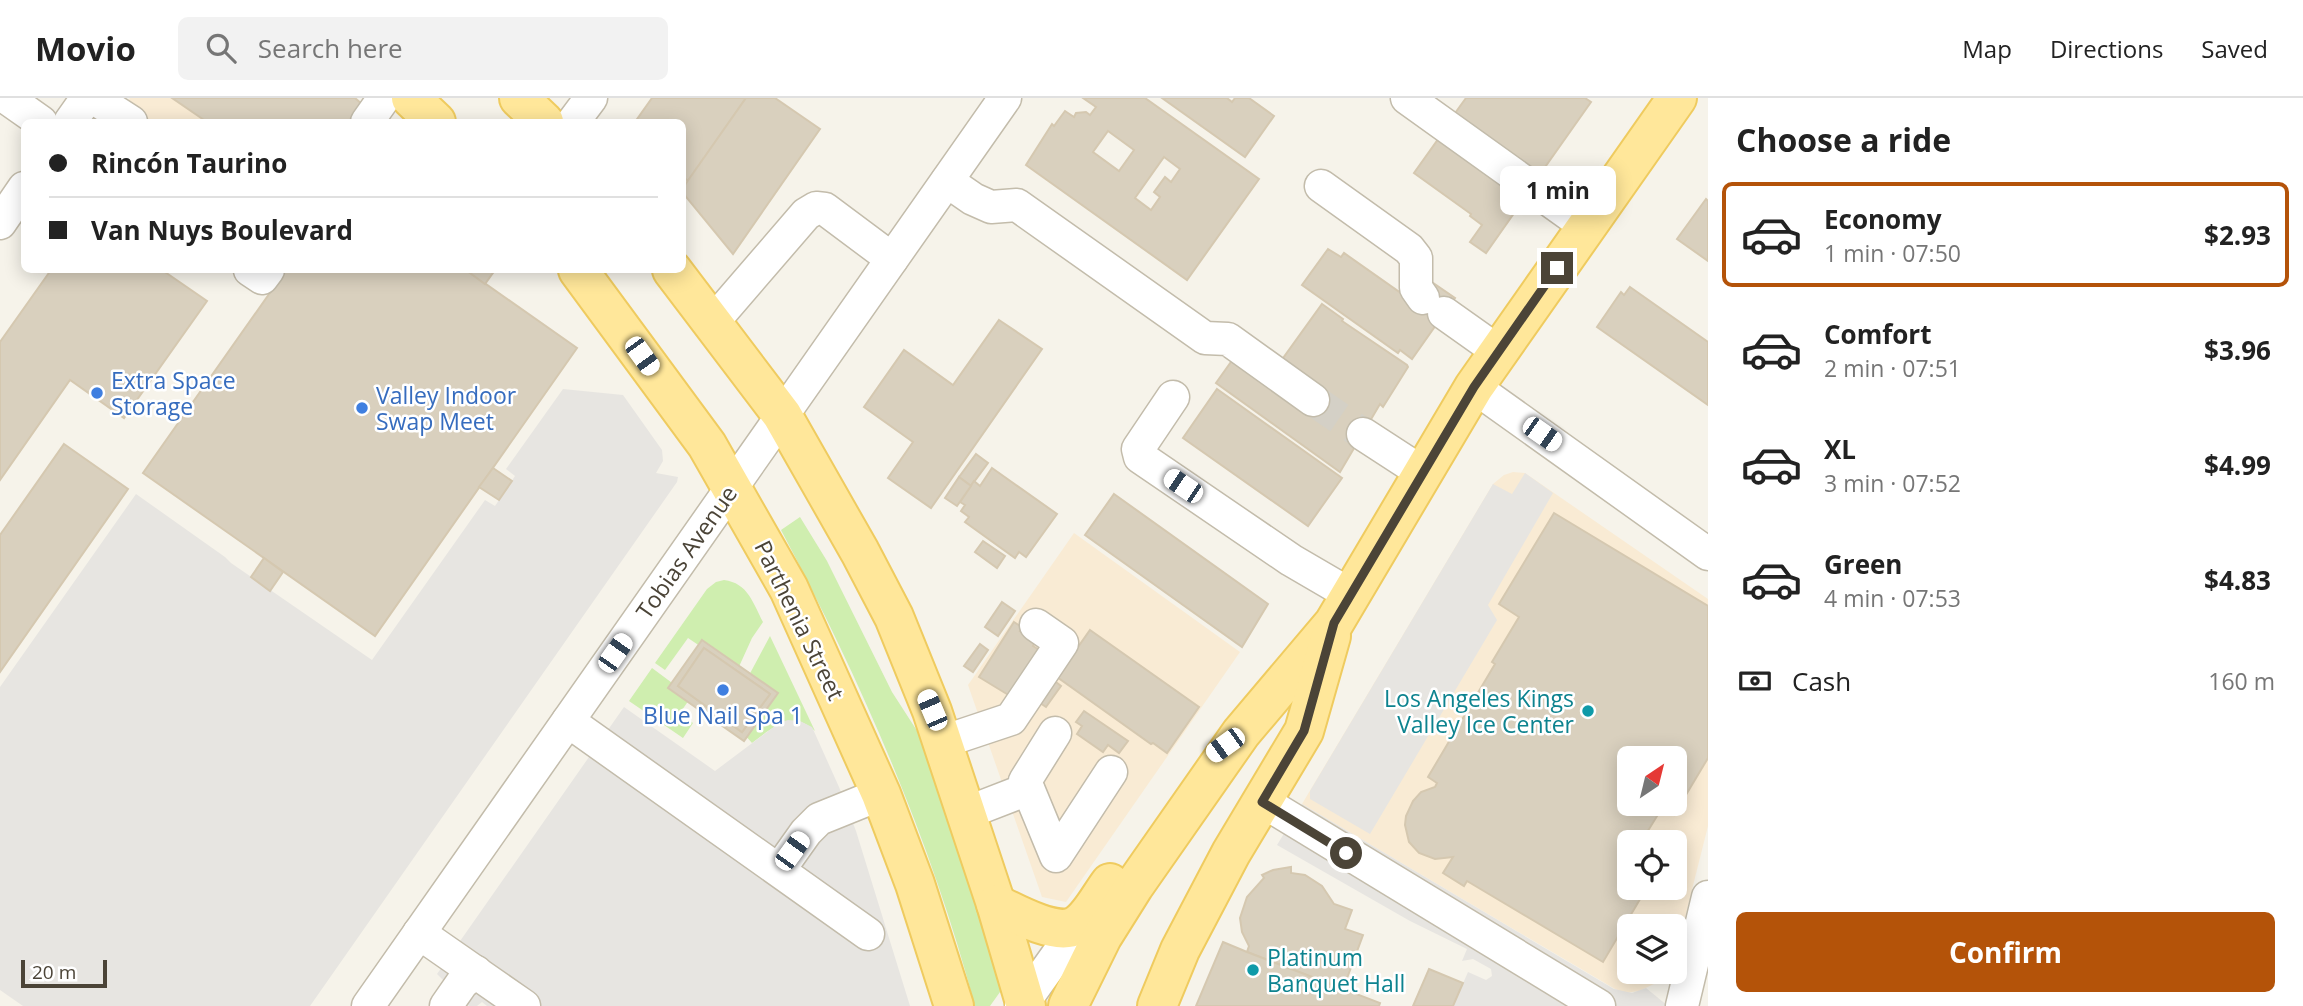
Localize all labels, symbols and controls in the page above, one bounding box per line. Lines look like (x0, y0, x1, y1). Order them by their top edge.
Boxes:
search box (178, 17, 668, 80)
text: Movio (35, 26, 136, 71)
icon: search (202, 29, 240, 67)
text: Search here (258, 30, 403, 66)
text: Map (1962, 32, 2012, 65)
text: Directions (2050, 32, 2163, 65)
text: Saved (2201, 32, 2268, 65)
text: Choose a ride (1736, 118, 1951, 161)
text: Rincón Taurino (91, 145, 287, 181)
callout: 1 min (1499, 166, 1615, 216)
text: 1 min (1526, 174, 1590, 206)
text: Economy (1824, 201, 1942, 237)
icon: car (1740, 203, 1803, 266)
text: Van Nuys Boulevard (91, 212, 353, 248)
text: $2.93 (2204, 217, 2271, 253)
text: 1 min · 07:50 (1824, 237, 1961, 269)
route end (1541, 252, 1573, 284)
text: Comfort (1824, 316, 1931, 352)
icon: car (1740, 318, 1803, 381)
text: $3.96 (2204, 332, 2271, 368)
car (622, 333, 663, 379)
text: 2 min · 07:51 (1824, 352, 1961, 384)
place label: Extra Space Storage (111, 364, 236, 422)
place label: Valley Indoor Swap Meet (376, 379, 517, 437)
marker: Extra Space Storage (89, 385, 105, 401)
marker: Valley Indoor Swap Meet (354, 400, 370, 416)
car (1519, 413, 1566, 455)
text: XL (1824, 431, 1856, 467)
icon: car (1740, 433, 1803, 496)
text: $4.99 (2204, 447, 2271, 483)
car (1160, 466, 1207, 506)
text: 3 min · 07:52 (1824, 467, 1961, 499)
street label: Tobias Avenue (628, 479, 744, 625)
street label: Parthenia Street (747, 535, 853, 705)
text: Green (1824, 546, 1902, 582)
icon: car (1740, 548, 1803, 611)
text: $4.83 (2204, 562, 2271, 598)
text: 4 min · 07:53 (1824, 582, 1961, 614)
car (595, 630, 636, 676)
icon: cash (1736, 662, 1774, 700)
text: Cash (1792, 663, 1851, 699)
text: 160 m (2208, 665, 2275, 697)
marker: Blue Nail Spa 1 (715, 682, 731, 698)
place label: Los Angeles Kings Valley Ice Center (1384, 682, 1575, 740)
car (915, 687, 950, 733)
place label: Blue Nail Spa 1 (643, 699, 803, 731)
marker: Los Angeles Kings Valley Ice Center (1580, 703, 1596, 719)
car (1202, 724, 1249, 766)
north arrow (1617, 746, 1687, 816)
map controls (1617, 746, 1687, 984)
car (772, 828, 813, 874)
button: locate (1617, 830, 1687, 900)
route start (1330, 837, 1362, 869)
button: Confirm (1736, 912, 2275, 992)
button: layers (1617, 914, 1687, 984)
place label: Platinum Banquet Hall (1267, 941, 1405, 999)
scale bar (21, 957, 107, 989)
text: 20 m (32, 959, 76, 985)
marker: Platinum Banquet Hall (1245, 962, 1261, 978)

